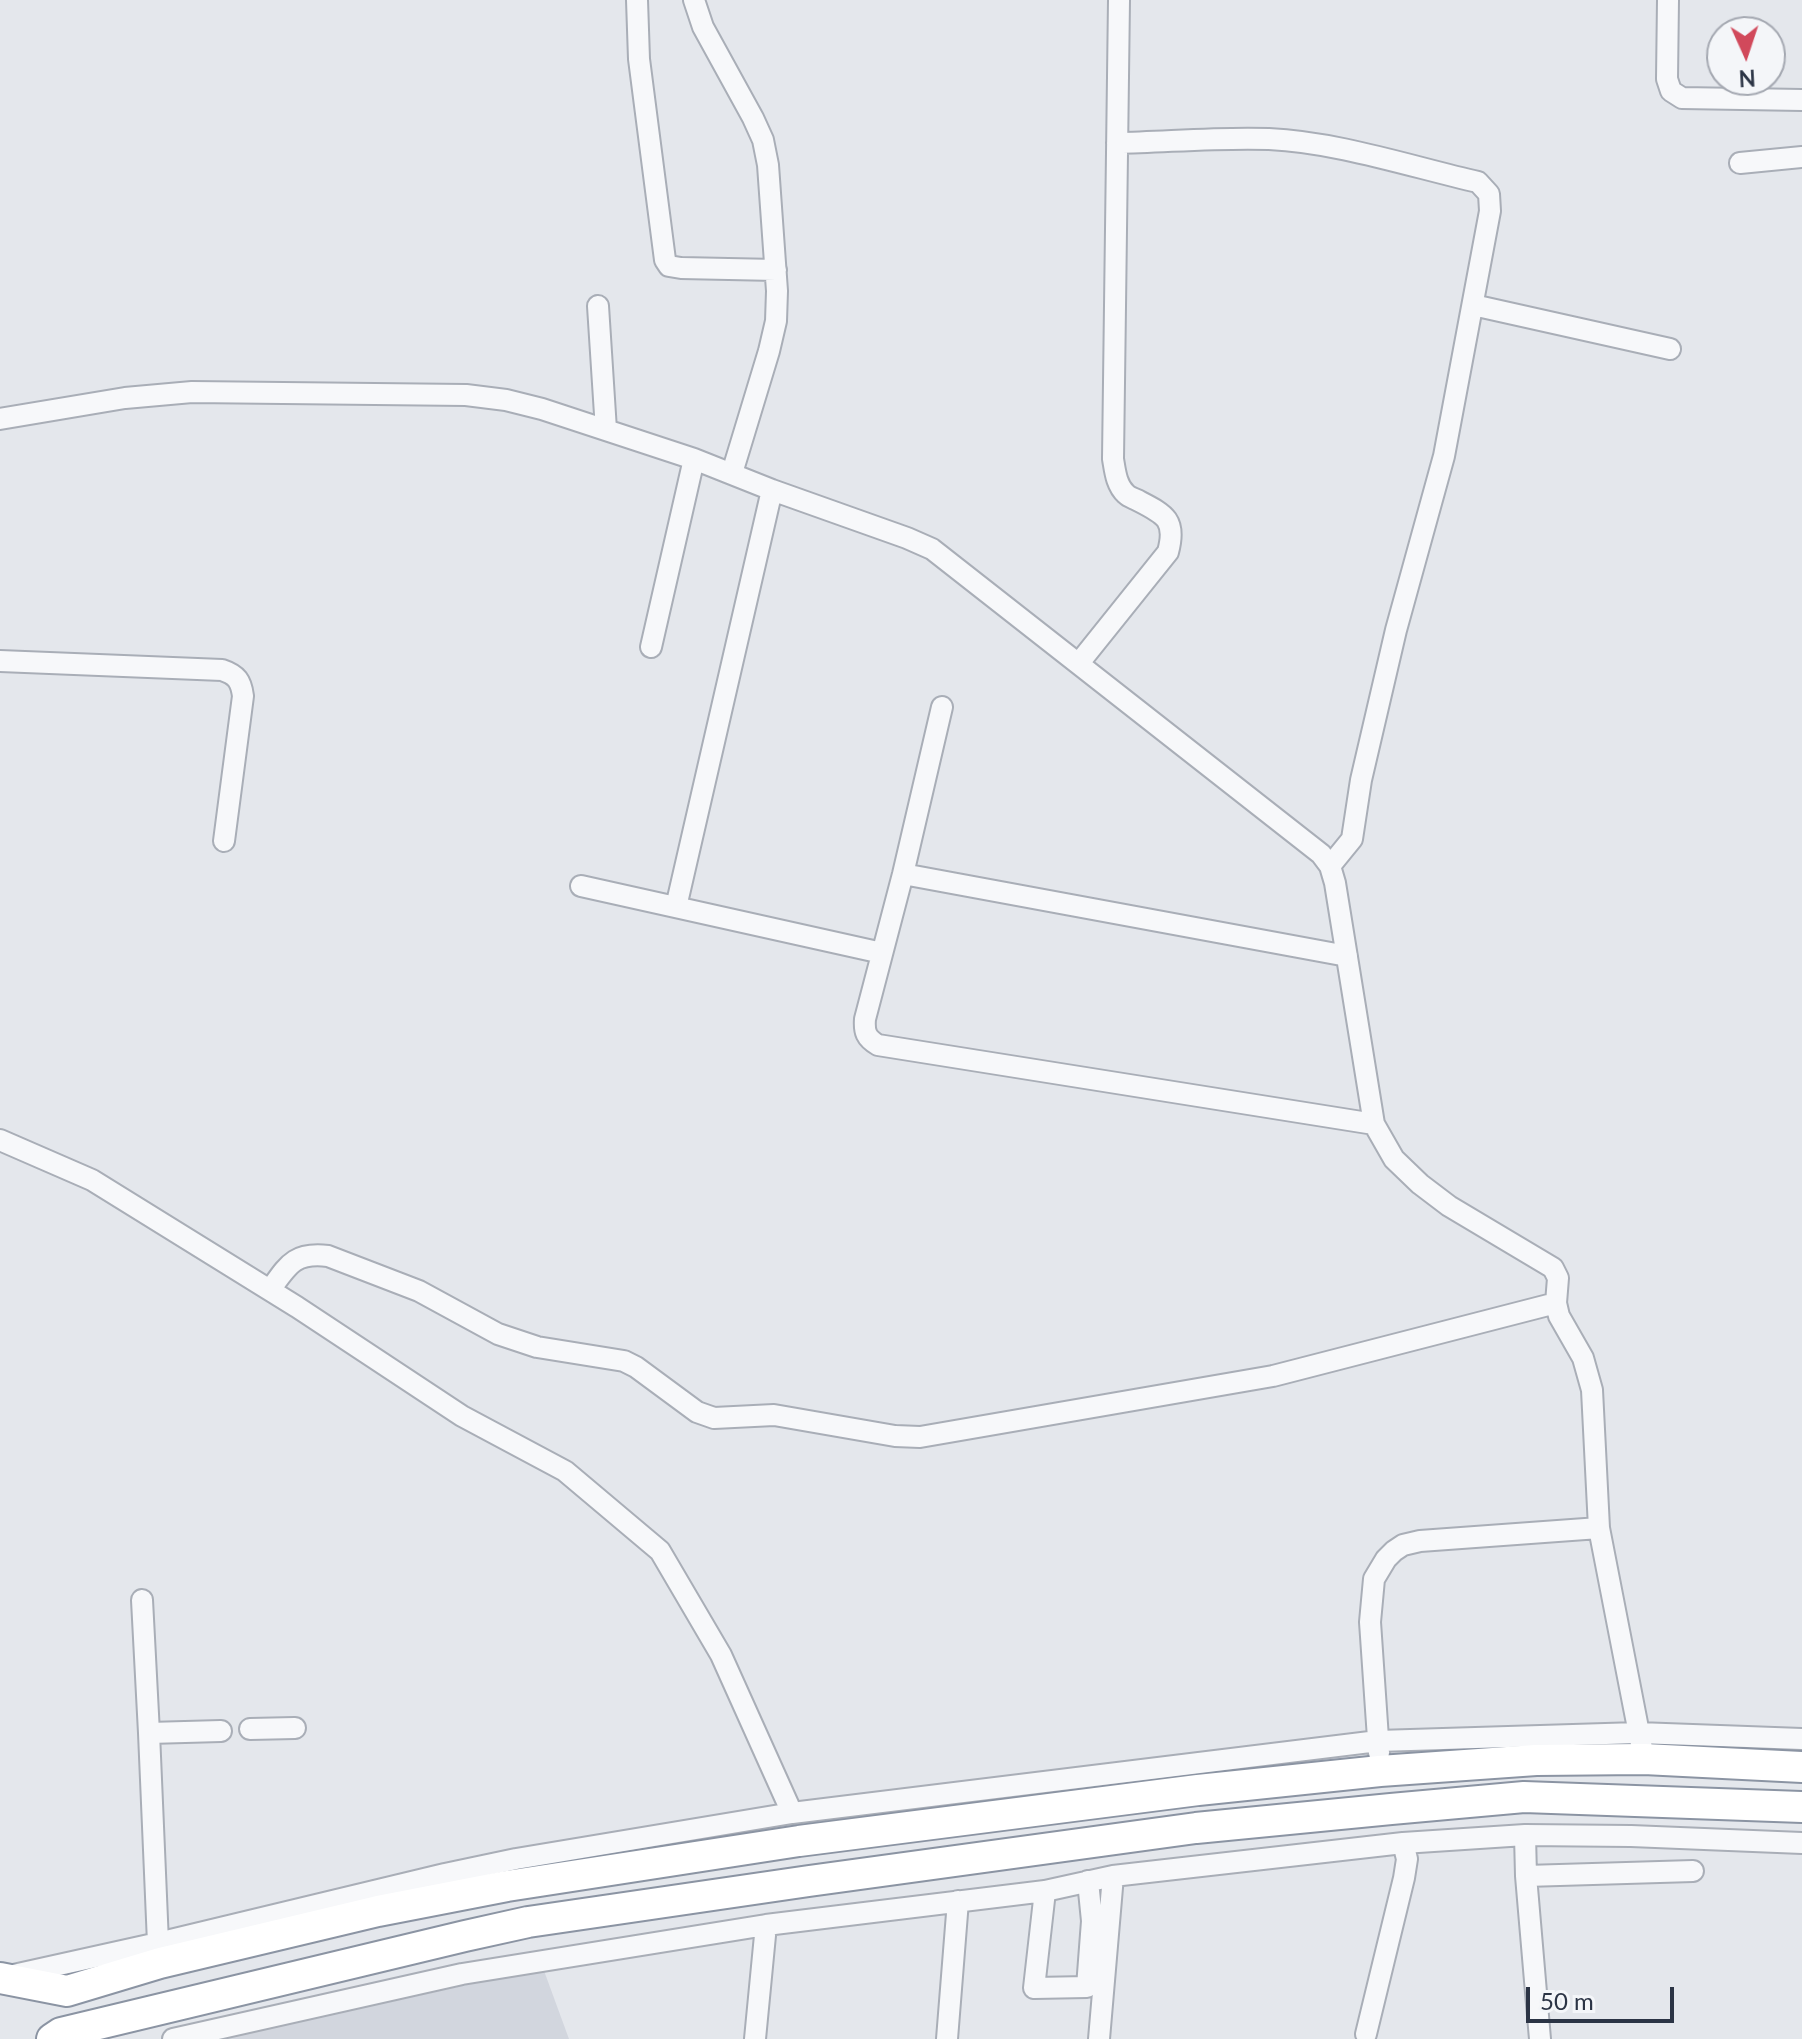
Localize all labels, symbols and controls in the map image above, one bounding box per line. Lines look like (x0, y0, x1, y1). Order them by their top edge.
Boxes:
north arrow (1706, 16, 1786, 96)
text: N (1738, 65, 1756, 92)
scale bar (1530, 1971, 1678, 2021)
text: 50 m (1540, 1986, 1594, 2015)

